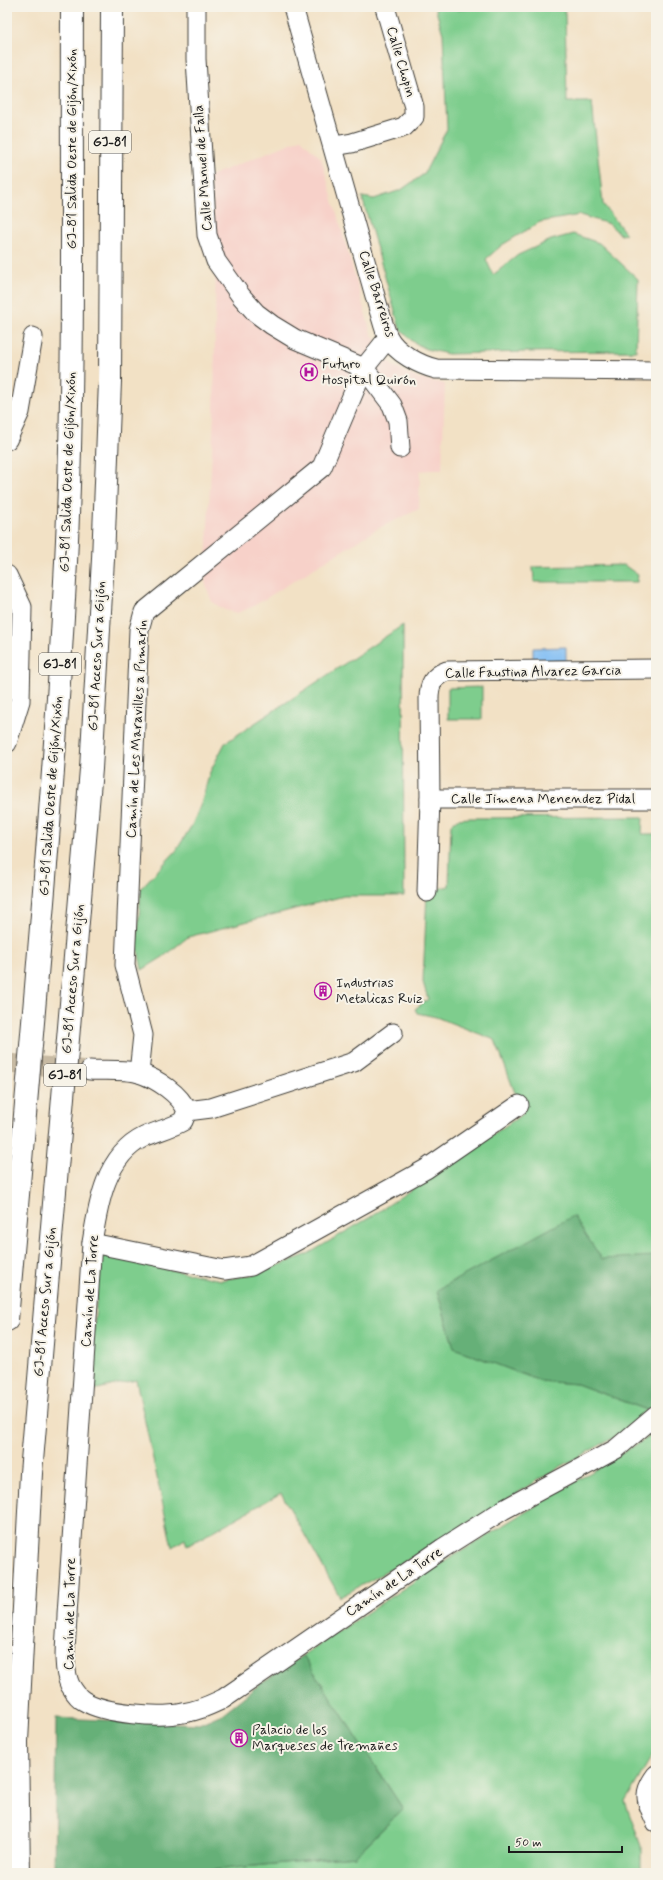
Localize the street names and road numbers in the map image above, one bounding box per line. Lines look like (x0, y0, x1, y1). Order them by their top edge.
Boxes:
street label: Calle Chopin (382, 25, 420, 99)
street label: GJ-81 Salida Oeste de Gijón/Xixón (63, 49, 81, 249)
street label: Calle Manuel de Falla (190, 104, 216, 232)
road number: GJ-81 (89, 131, 131, 153)
street label: Calle Barreiros (355, 248, 399, 340)
street label: GJ-81 Salida Oeste de Gijón/Xixón (56, 371, 80, 573)
street label: GJ-81 Acceso Sur a Gijón (84, 581, 110, 731)
street label: Camín de Les Maravilles a Pumarín (122, 619, 152, 839)
road number: GJ-81 (39, 653, 81, 675)
street label: Calle Faustina Alvarez Garcia (445, 661, 621, 683)
street label: GJ-81 Salida Oeste de Gijón/Xixón (35, 695, 67, 897)
street label: Calle Jimena Menendez Pidal (451, 790, 635, 808)
street label: GJ-81 Acceso Sur a Gijón (57, 903, 89, 1055)
road number: GJ-81 (44, 1064, 86, 1086)
street label: GJ-81 Acceso Sur a Gijón (29, 1226, 61, 1378)
street label: Camín de La Torre (77, 1234, 103, 1348)
street label: Camín de La Torre (342, 1543, 446, 1621)
street label: Camín de La Torre (60, 1557, 80, 1670)

